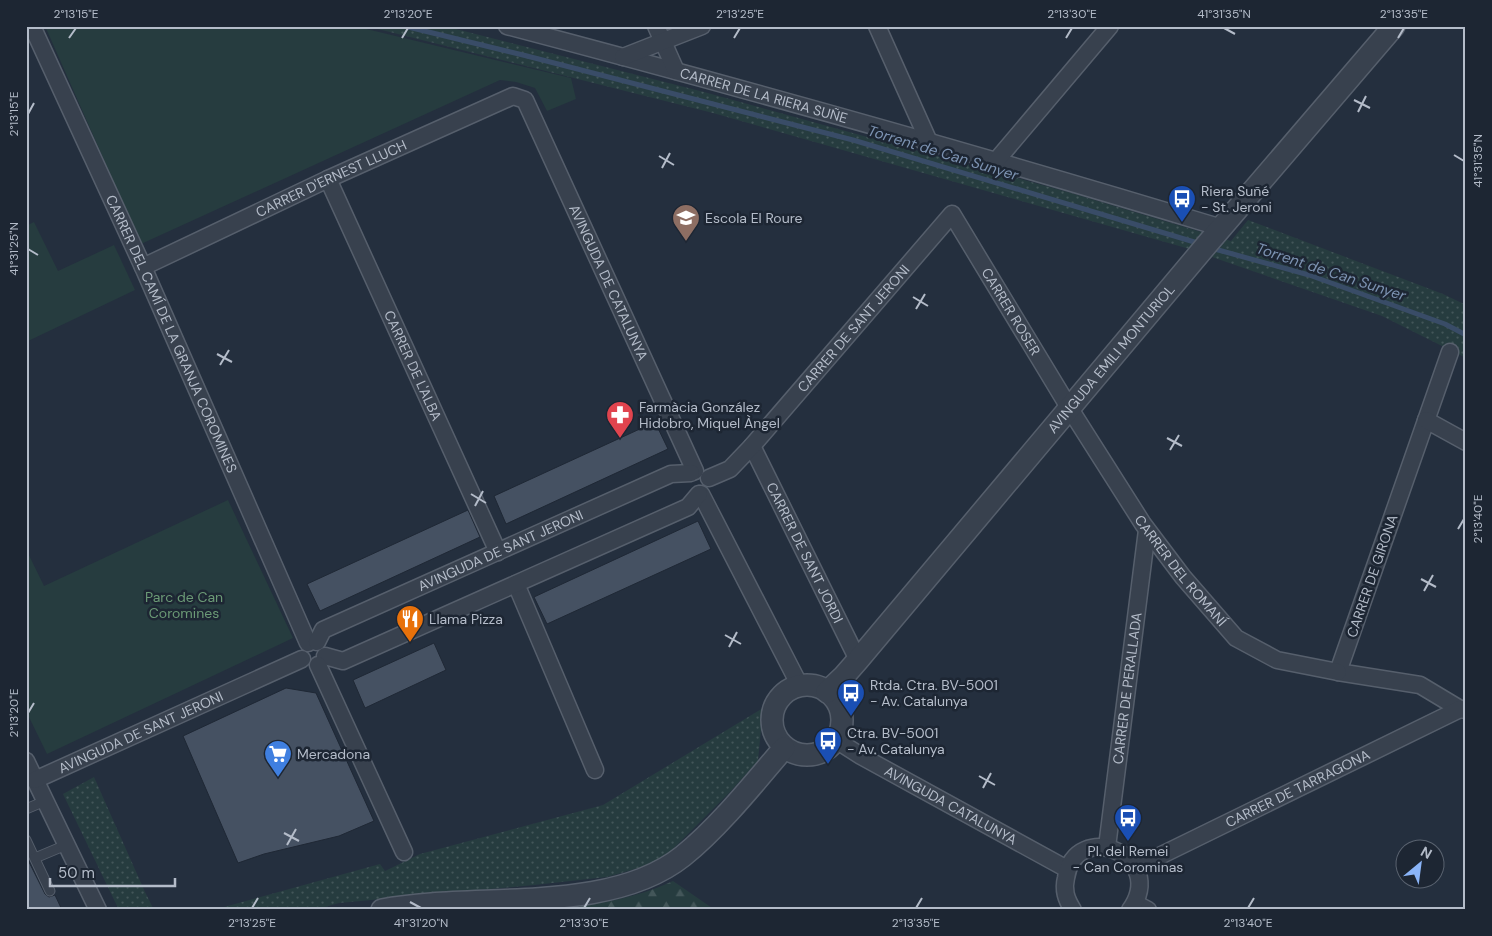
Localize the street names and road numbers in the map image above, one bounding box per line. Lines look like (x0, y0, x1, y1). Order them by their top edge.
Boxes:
street label: CARRER DE LA RIERA SUÑE (678, 64, 850, 127)
street label: CARRER D'ERNEST LLUCH (253, 136, 409, 221)
street label: CARRER DEL CAMÍ DE LA GRANJA COROMINES (102, 192, 241, 476)
street label: AVINGUDA DE CATALUNYA (565, 202, 652, 363)
street label: CARRER DE SANT JERONI (793, 261, 913, 396)
street label: CARRER ROSER (978, 264, 1044, 359)
street label: AVINGUDA EMILI MONTURIOL (1043, 281, 1179, 437)
street label: CARRER DE L'ALBA (380, 308, 446, 424)
street label: CARRER DE SANT JORDI (762, 479, 847, 626)
street label: AVINGUDA DE SANT JERONI (415, 506, 586, 595)
street label: CARRER DEL ROMANÍ (1131, 512, 1231, 630)
street label: CARRER DE GIRONA (1342, 512, 1402, 640)
street label: CARRER DE PERALLADA (1109, 611, 1146, 765)
street label: AVINGUDA DE SANT JERONI (55, 687, 226, 777)
street label: CARRER DE TARRAGONA (1222, 745, 1373, 831)
street label: AVINGUDA CATALUNYA (881, 762, 1020, 849)

